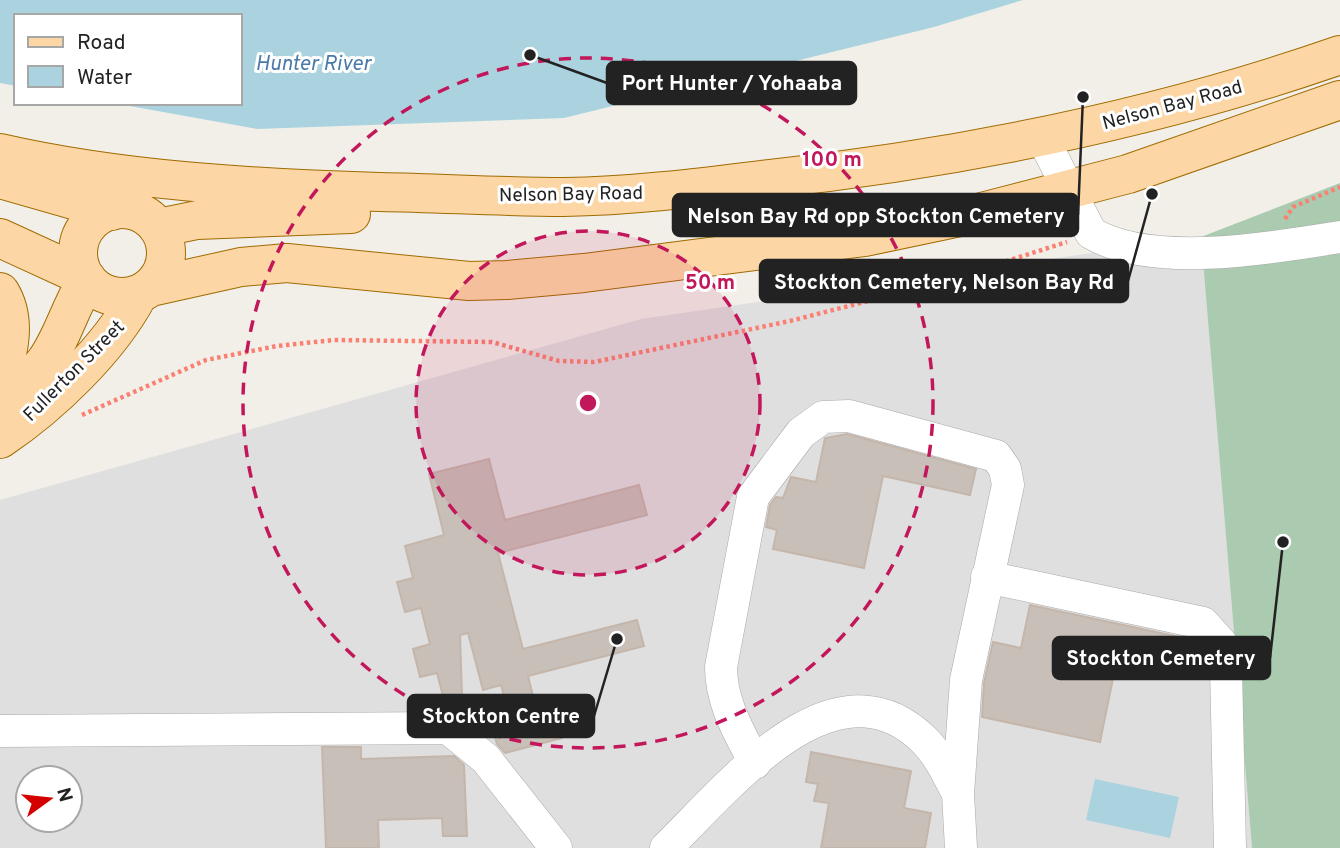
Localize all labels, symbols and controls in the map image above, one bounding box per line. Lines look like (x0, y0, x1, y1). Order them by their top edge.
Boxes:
legend (14, 14, 242, 105)
text: Road (77, 30, 126, 57)
water label: Hunter River (255, 51, 373, 78)
callout: Port Hunter / Yohaaba (607, 62, 856, 104)
text: Water (77, 65, 132, 92)
text: Port Hunter / Yohaaba (622, 71, 842, 98)
street label: Nelson Bay Road (1100, 76, 1245, 136)
text: 100 m (802, 147, 862, 174)
street label: Nelson Bay Road (499, 182, 643, 208)
callout: Nelson Bay Rd opp Stockton Cemetery (673, 194, 1078, 236)
text: Nelson Bay Rd opp Stockton Cemetery (687, 204, 1065, 231)
callout: Stockton Cemetery, Nelson Bay Rd (760, 260, 1128, 302)
text: 50 m (685, 270, 735, 297)
text: Stockton Cemetery, Nelson Bay Rd (774, 270, 1114, 297)
street label: Fullerton Street (19, 316, 130, 427)
centre of rings (576, 391, 600, 415)
callout: Stockton Cemetery (1053, 637, 1270, 679)
text: Stockton Cemetery (1066, 646, 1256, 673)
callout: Stockton Centre (408, 695, 594, 737)
text: Stockton Centre (422, 704, 580, 731)
north arrow (14, 764, 84, 834)
text: N (50, 785, 77, 805)

